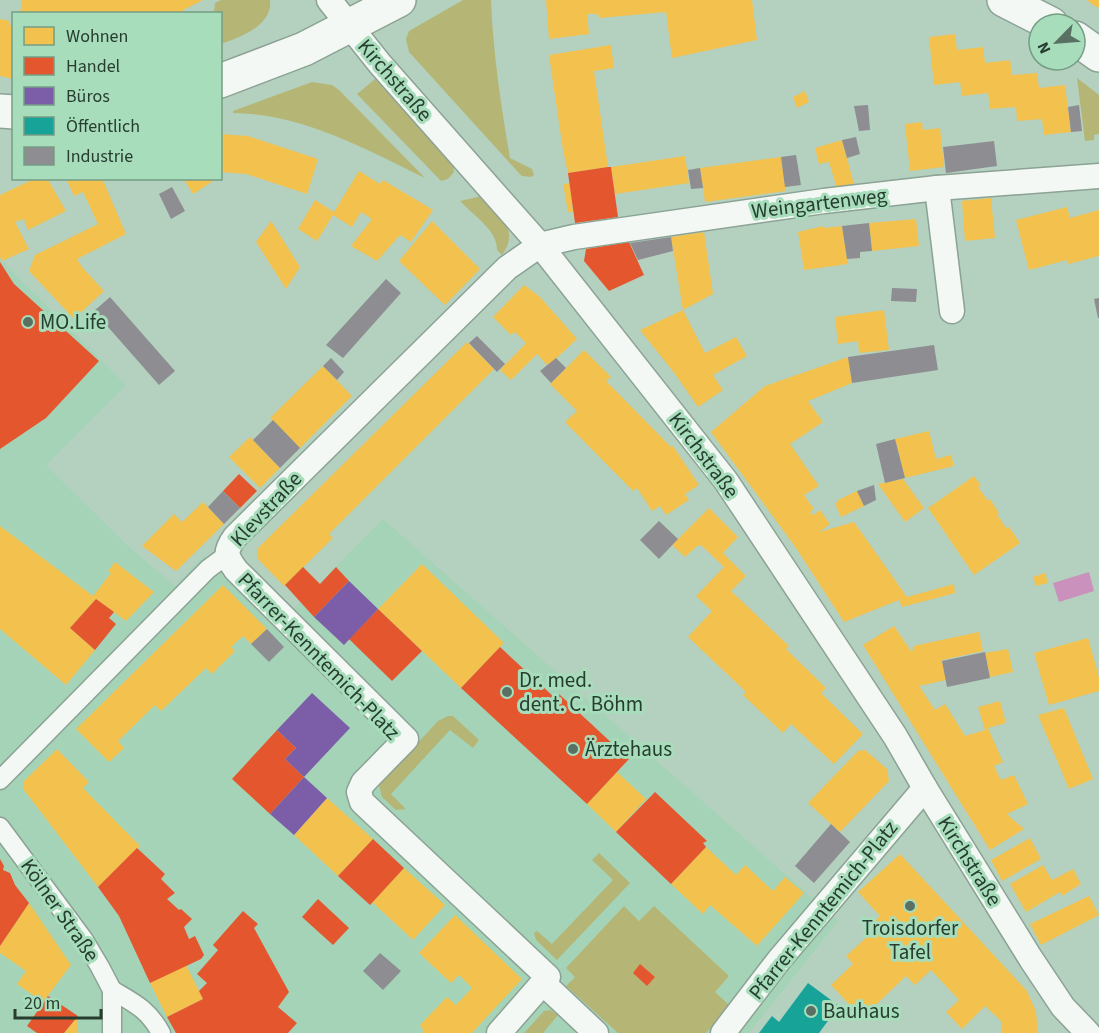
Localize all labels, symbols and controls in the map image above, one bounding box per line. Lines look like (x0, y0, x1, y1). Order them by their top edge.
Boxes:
legend (12, 12, 222, 180)
north arrow (1027, 12, 1087, 72)
text: Wohnen (66, 24, 128, 49)
street label: Kirchstraße (351, 32, 439, 128)
text: N (1032, 38, 1057, 57)
text: Handel (66, 54, 120, 79)
text: Büros (66, 84, 110, 109)
text: Öffentlich (66, 114, 140, 139)
text: Industrie (66, 144, 133, 169)
street label: Weingartenweg (750, 180, 889, 226)
place label: MO.Life (40, 307, 106, 337)
marker: MO.Life (21, 315, 35, 329)
street label: Kirchstraße (662, 406, 746, 504)
street label: Klevstraße (223, 465, 309, 553)
street label: Pfarrer-Kenntemich-Platz (231, 566, 407, 747)
place label: Dr. med. dent. C. Böhm (519, 665, 643, 719)
marker: Dr. med. dent. C. Böhm (500, 685, 514, 699)
place label: Ärztehaus (585, 734, 672, 764)
marker: Ärztehaus (566, 742, 580, 756)
street label: Kirchstraße (931, 810, 1009, 912)
street label: Pfarrer-Kenntemich-Platz (741, 814, 905, 1006)
street label: Kölner Straße (13, 852, 107, 968)
marker: Troisdorfer Tafel (903, 899, 917, 913)
place label: Troisdorfer Tafel (862, 913, 959, 967)
scale bar (15, 982, 100, 1020)
text: 20 m (24, 991, 60, 1016)
place label: Bauhaus (823, 996, 900, 1026)
marker: Bauhaus (804, 1004, 818, 1018)

